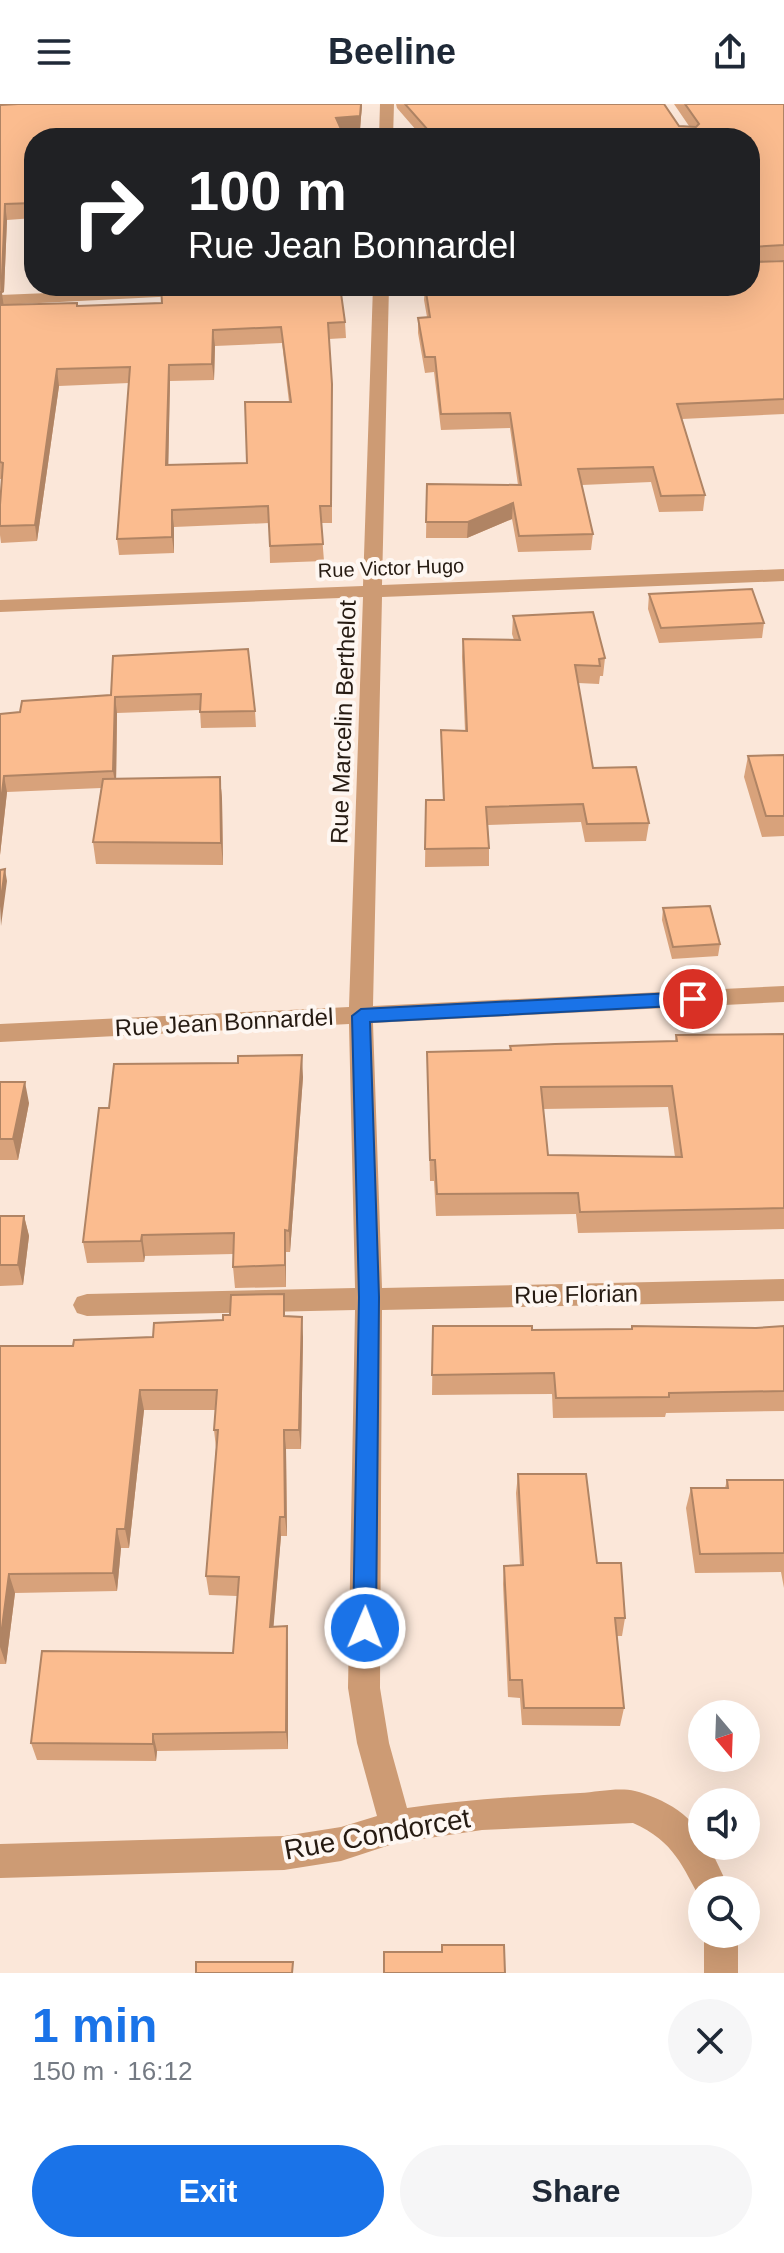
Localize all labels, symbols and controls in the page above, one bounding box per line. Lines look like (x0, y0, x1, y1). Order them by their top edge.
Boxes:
icon: menu (32, 30, 76, 74)
icon: share (708, 30, 752, 74)
text: Beeline (328, 31, 456, 72)
text: 100 m (188, 159, 347, 222)
icon: right (56, 160, 160, 264)
text: Rue Jean Bonnardel (188, 225, 516, 266)
street label: Rue Victor Hugo (317, 554, 465, 582)
street label: Rue Marcelin Berthelot (325, 599, 361, 844)
pin (659, 965, 727, 1033)
icon: arrive (671, 977, 715, 1021)
street label: Rue Jean Bonnardel (114, 1003, 334, 1041)
street label: Rue Florian (514, 1279, 638, 1309)
position arrow (323, 1586, 407, 1670)
north arrow (688, 1700, 760, 1772)
map controls (688, 1700, 760, 1948)
button: sound (688, 1788, 760, 1860)
street label: Rue Condorcet (282, 1802, 473, 1866)
button: search (688, 1876, 760, 1948)
text: 1 min (32, 1999, 157, 2052)
button: close (668, 1999, 752, 2083)
text: 150 m · 16:12 (32, 2056, 192, 2086)
button: Exit (32, 2145, 384, 2237)
button: Share (400, 2145, 752, 2237)

